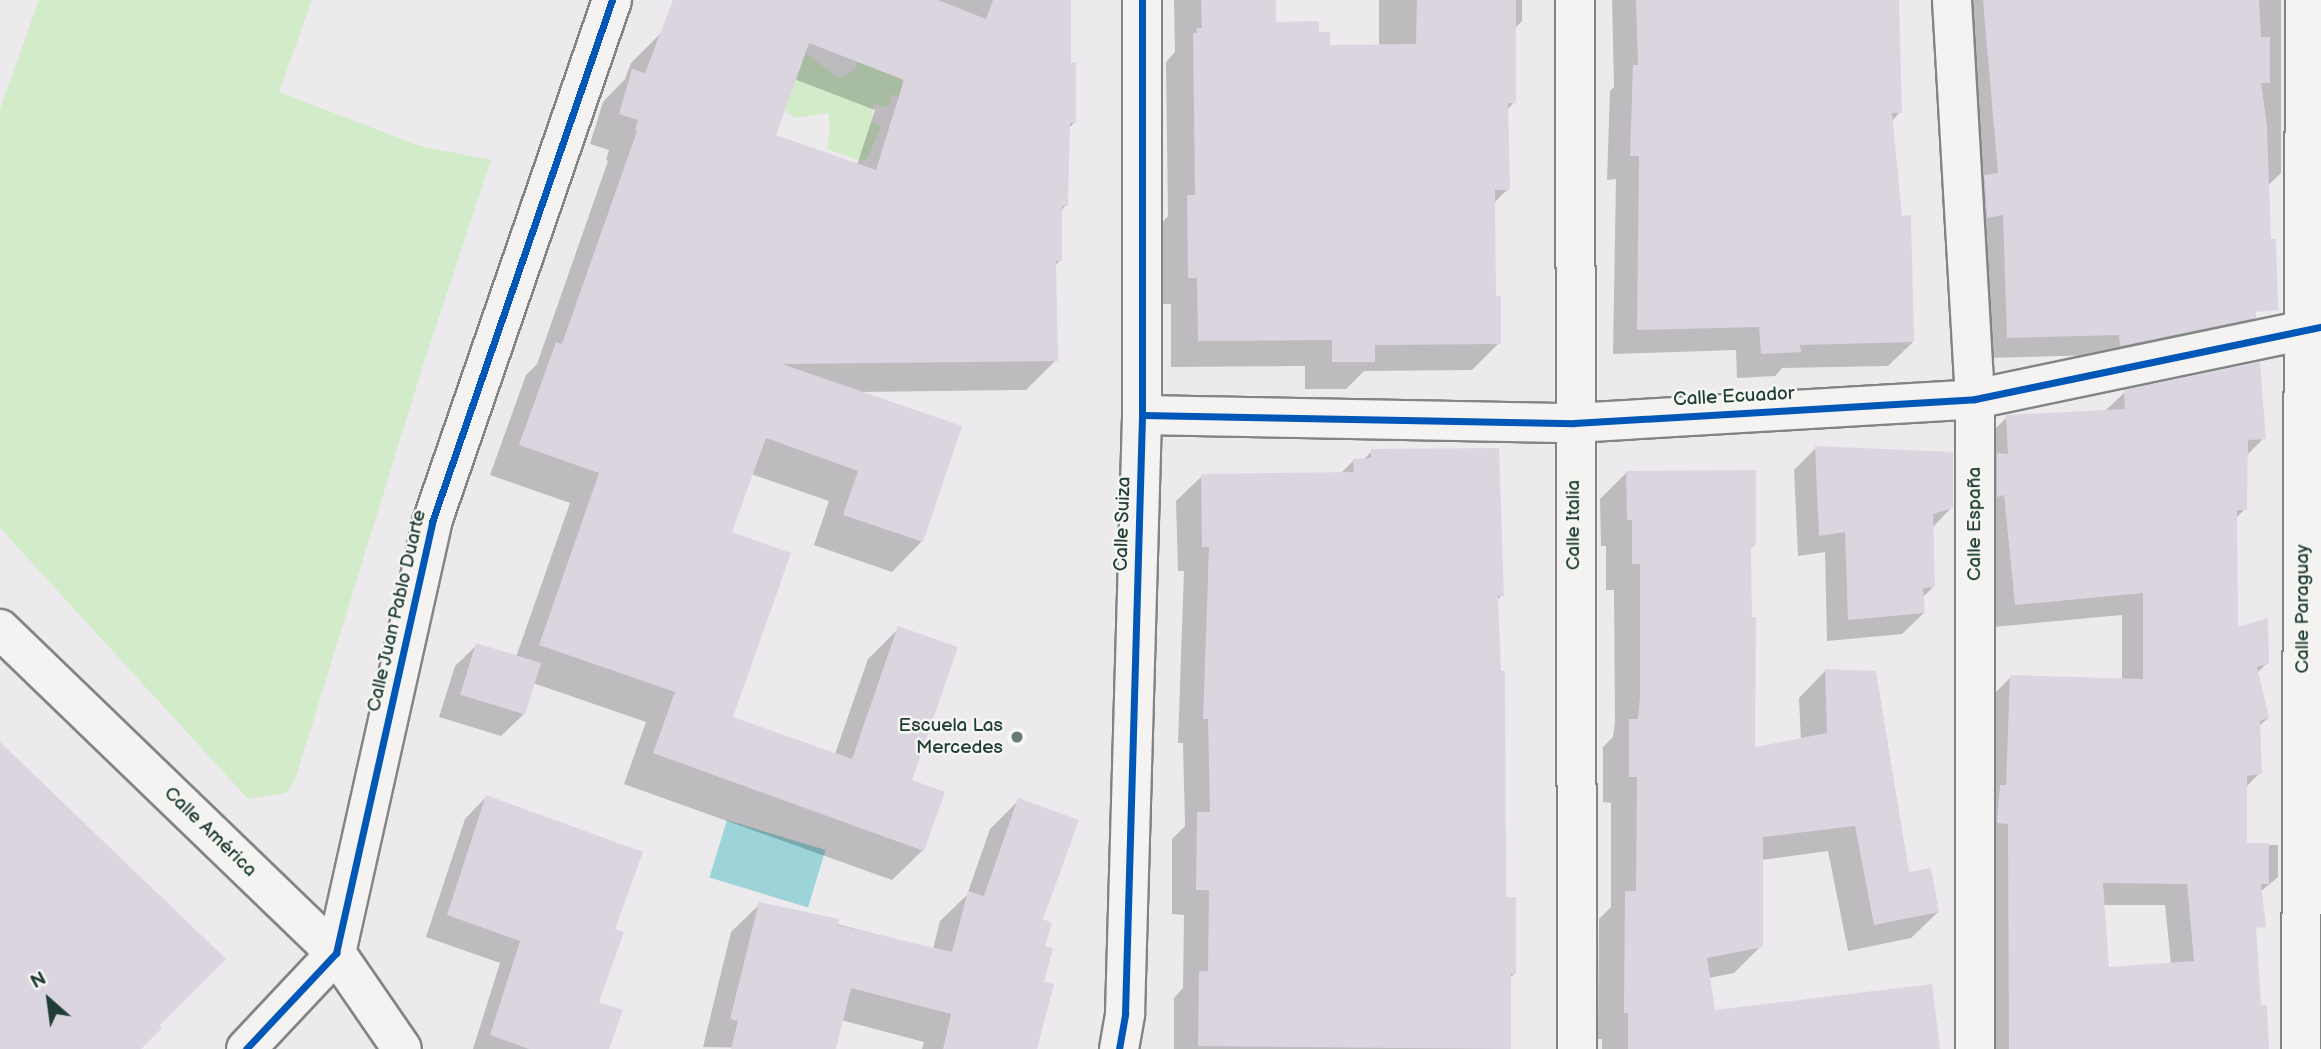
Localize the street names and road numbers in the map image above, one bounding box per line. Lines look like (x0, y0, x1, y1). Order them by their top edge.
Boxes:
street label: Calle Ecuador (1673, 382, 1795, 412)
street label: Calle España (1964, 467, 1986, 581)
street label: Calle Suiza (1110, 476, 1136, 572)
street label: Calle Italia (1563, 480, 1585, 570)
street label: Calle Juan Pablo Duarte (363, 507, 431, 715)
street label: Calle Paraguay (2292, 544, 2314, 674)
street label: Calle América (159, 782, 261, 882)

